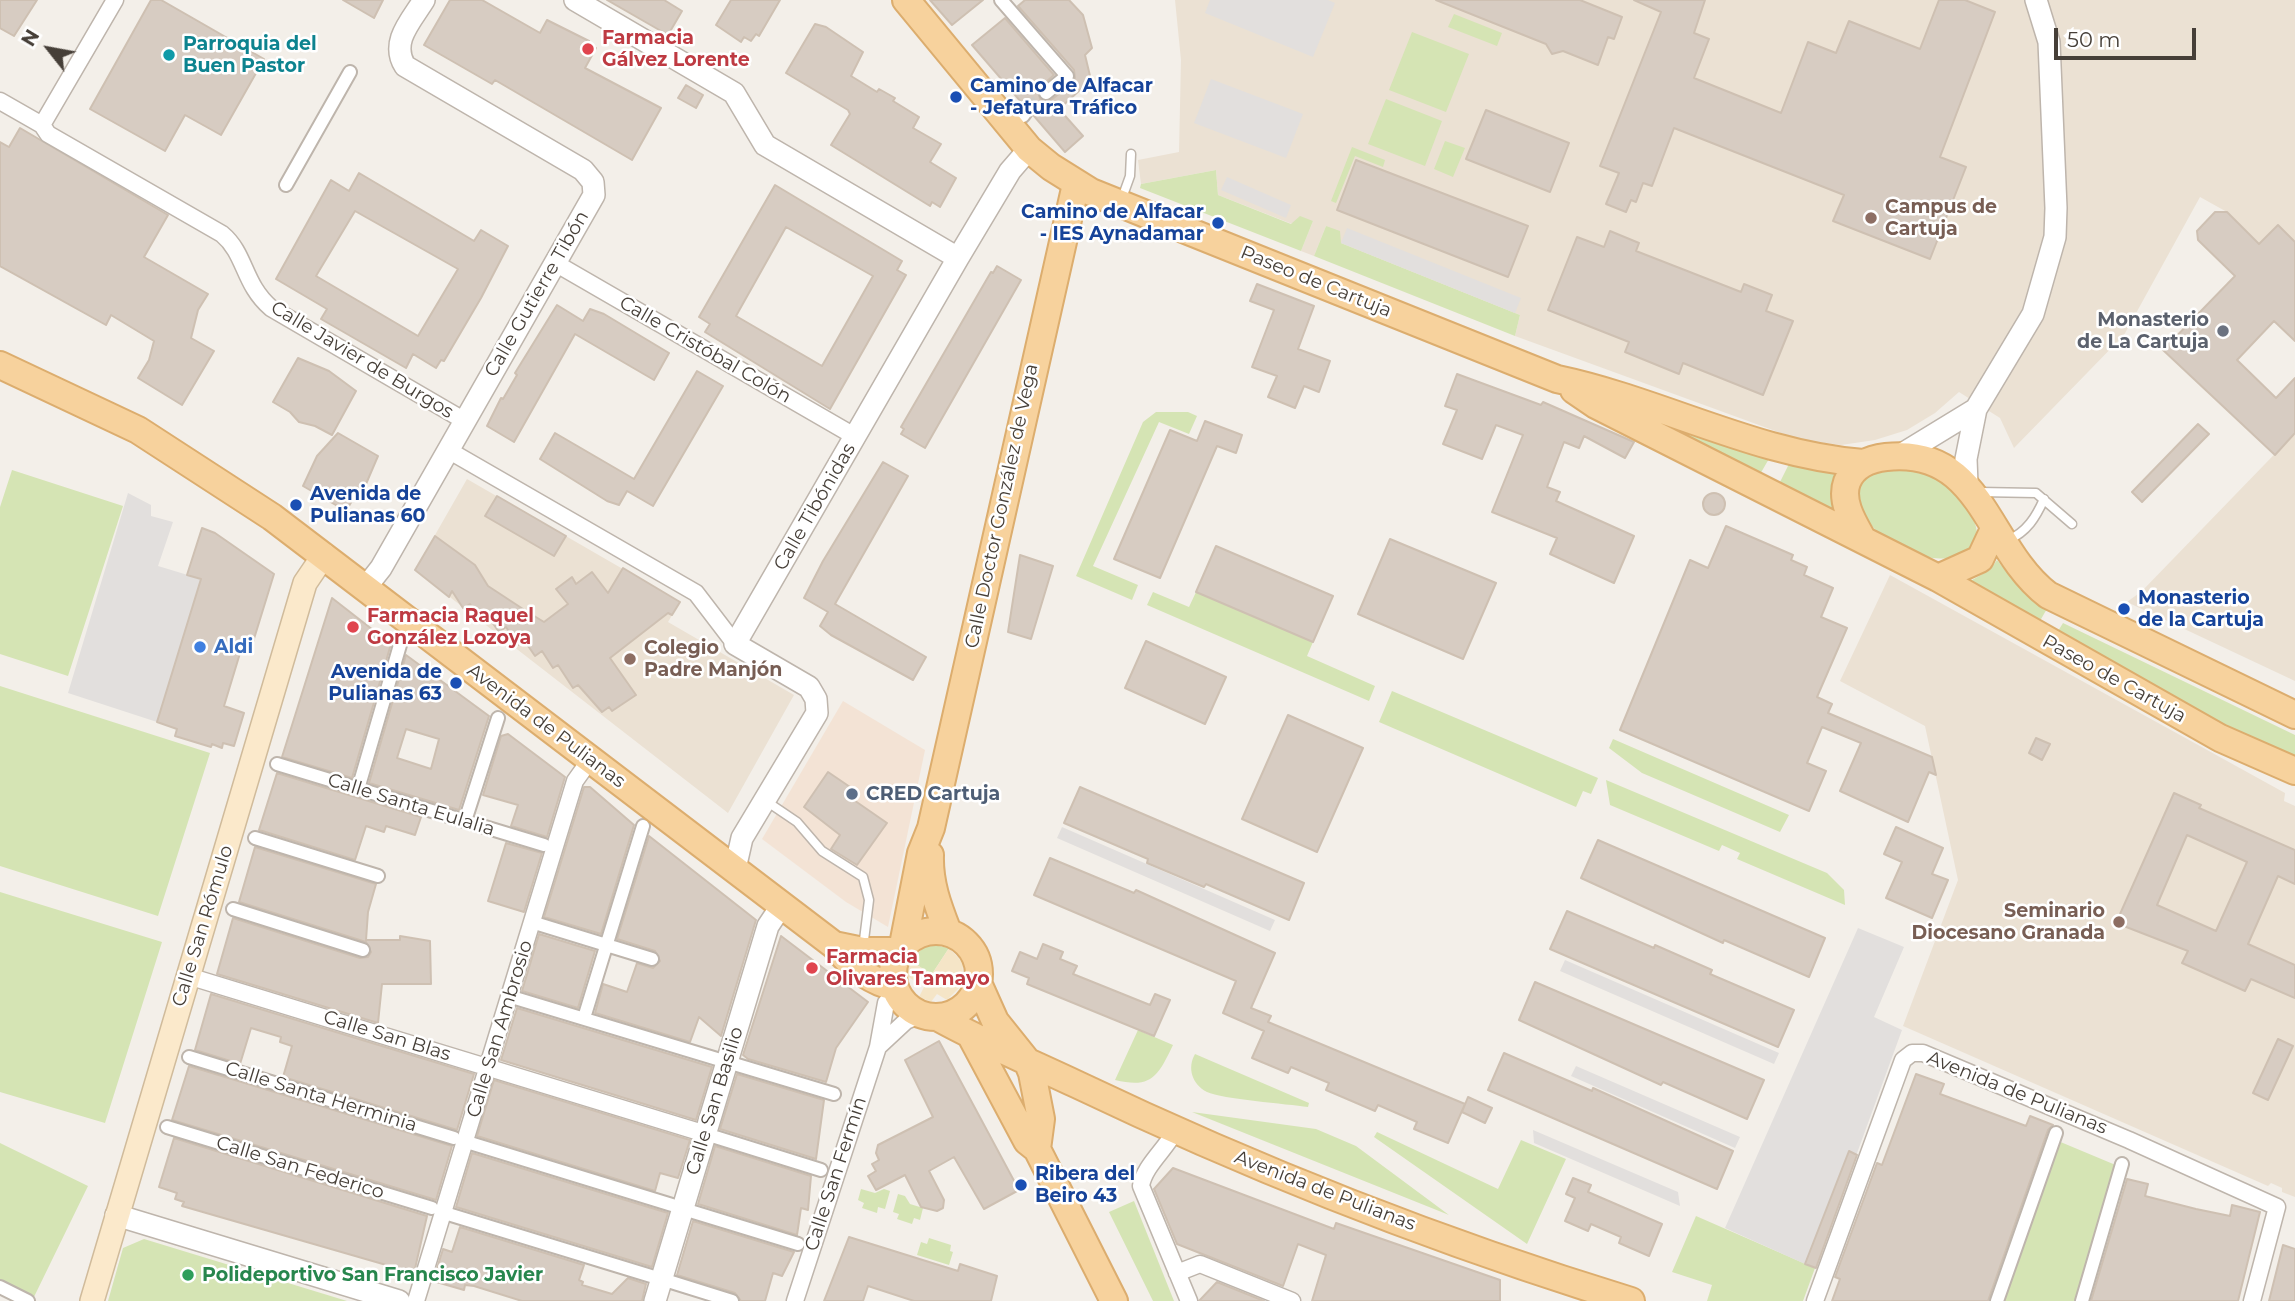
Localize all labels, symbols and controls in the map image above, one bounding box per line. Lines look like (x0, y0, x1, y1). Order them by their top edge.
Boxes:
north arrow (14, 14, 84, 84)
scale bar (2057, 14, 2199, 58)
text: N (17, 25, 44, 50)
place label: Farmacia Gálvez Lorente (602, 27, 750, 71)
text: 50 m (2067, 27, 2121, 52)
place label: Parroquia del Buen Pastor (183, 33, 317, 77)
marker: Farmacia Gálvez Lorente (580, 41, 596, 57)
marker: Parroquia del Buen Pastor (161, 47, 177, 63)
place label: Camino de Alfacar - Jefatura Tráfico (970, 75, 1153, 119)
marker: Camino de Alfacar - Jefatura Tráfico (948, 89, 964, 105)
place label: Campus de Cartuja (1885, 196, 1997, 240)
place label: Camino de Alfacar - IES Aynadamar (1021, 201, 1204, 245)
street label: Calle Gutierre Tibón (480, 207, 594, 381)
marker: Campus de Cartuja (1863, 210, 1879, 226)
marker: Camino de Alfacar - IES Aynadamar (1210, 215, 1226, 231)
street label: Paseo de Cartuja (1237, 241, 1395, 323)
street label: Calle Cristóbal Colón (615, 291, 795, 409)
street label: Calle Javier de Burgos (266, 296, 458, 424)
place label: Monasterio de La Cartuja (2077, 309, 2209, 353)
marker: Monasterio de La Cartuja (2215, 323, 2231, 339)
street label: Calle Doctor González de Vega (961, 362, 1043, 650)
street label: Calle Tibónidas (769, 439, 861, 575)
place label: Avenida de Pulianas 60 (310, 483, 425, 527)
marker: Avenida de Pulianas 60 (288, 497, 304, 513)
place label: Monasterio de la Cartuja (2138, 587, 2264, 631)
marker: Monasterio de la Cartuja (2116, 601, 2132, 617)
place label: Farmacia Raquel González Lozoya (367, 605, 534, 649)
marker: Farmacia Raquel González Lozoya (345, 619, 361, 635)
street label: Paseo de Cartuja (2038, 630, 2190, 728)
place label: Aldi (214, 636, 253, 658)
place label: Colegio Padre Manjón (644, 637, 782, 681)
marker: Aldi (192, 639, 208, 655)
marker: Colegio Padre Manjón (622, 651, 638, 667)
street label: Avenida de Pulianas (462, 659, 630, 793)
place label: Avenida de Pulianas 63 (328, 661, 442, 705)
marker: Avenida de Pulianas 63 (448, 675, 464, 691)
street label: Calle Santa Eulalia (325, 769, 497, 841)
place label: CRED Cartuja (866, 783, 1000, 805)
marker: CRED Cartuja (844, 786, 860, 802)
street label: Calle San Rómulo (168, 843, 238, 1009)
place label: Seminario Diocesano Granada (1912, 900, 2105, 944)
marker: Seminario Diocesano Granada (2111, 914, 2127, 930)
street label: Calle San Ambrosio (462, 938, 538, 1120)
place label: Farmacia Olivares Tamayo (826, 946, 990, 990)
marker: Farmacia Olivares Tamayo (804, 960, 820, 976)
street label: Calle San Blas (321, 1006, 453, 1066)
street label: Calle San Basilio (682, 1024, 748, 1178)
street label: Avenida de Pulianas (1924, 1046, 2110, 1140)
street label: Calle Santa Herminia (222, 1057, 420, 1137)
street label: Calle San Fermín (800, 1094, 872, 1254)
street label: Calle San Federico (213, 1132, 387, 1204)
street label: Avenida de Pulianas (1231, 1146, 1419, 1236)
place label: Ribera del Beiro 43 (1035, 1163, 1135, 1207)
marker: Ribera del Beiro 43 (1013, 1177, 1029, 1193)
place label: Polideportivo San Francisco Javier (202, 1264, 543, 1286)
marker: Polideportivo San Francisco Javier (180, 1267, 196, 1283)

